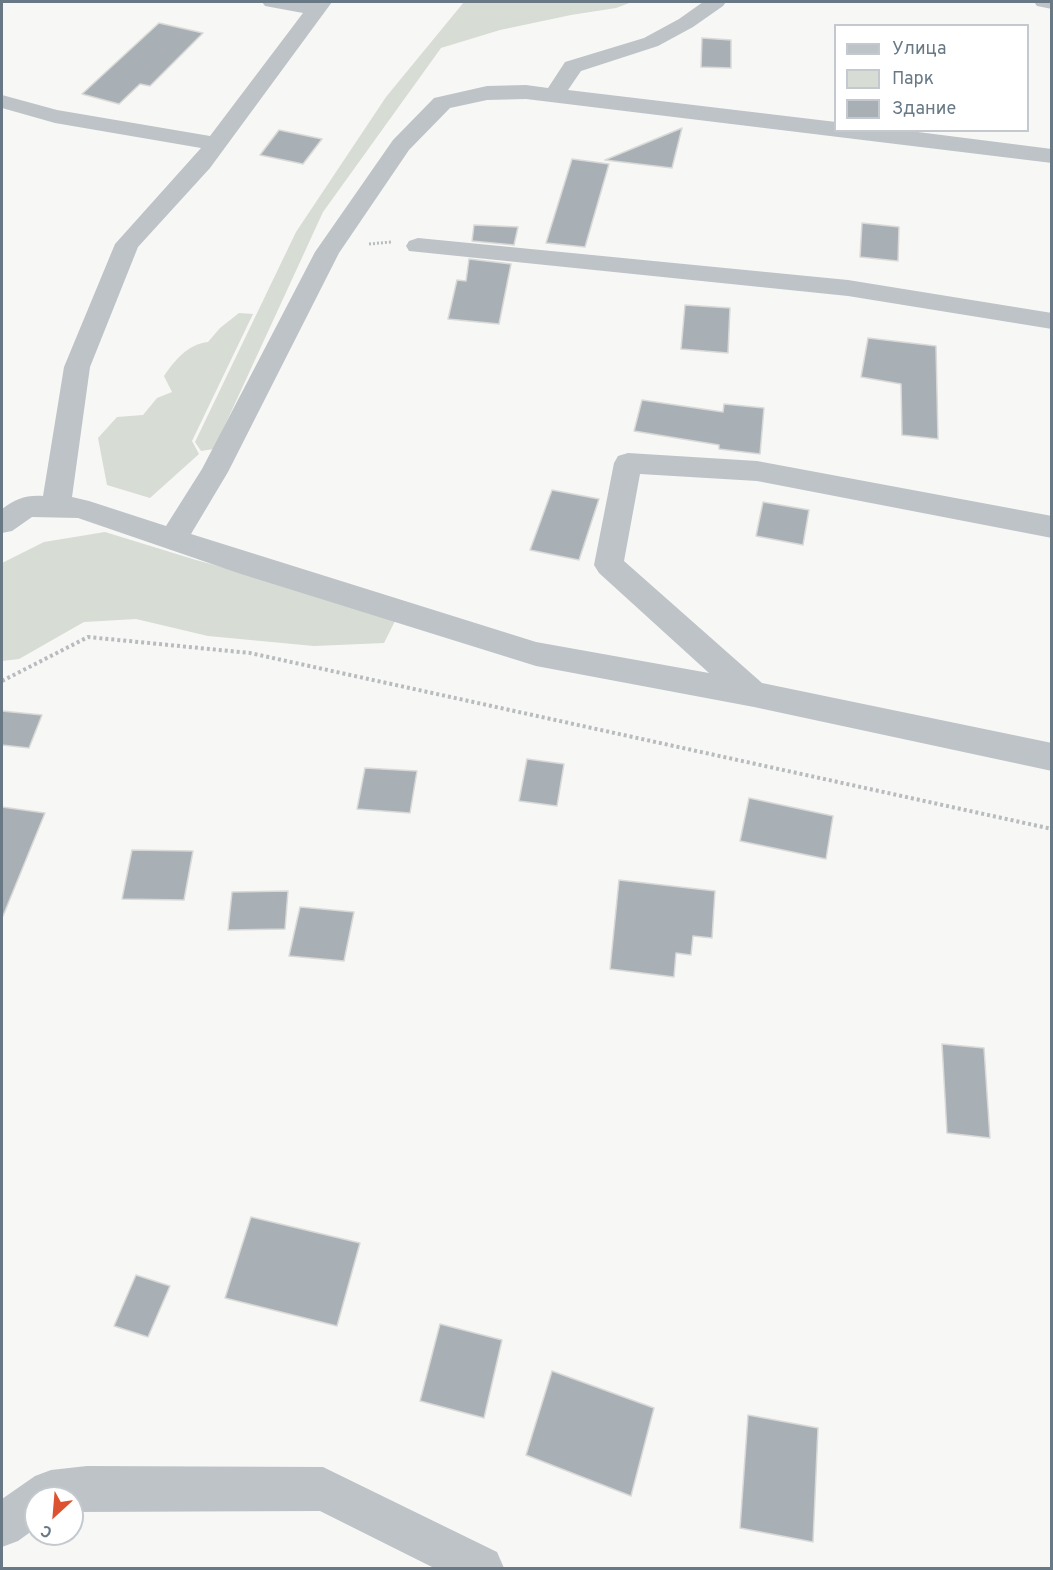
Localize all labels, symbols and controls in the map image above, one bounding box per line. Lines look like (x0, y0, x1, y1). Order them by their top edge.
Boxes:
legend (834, 24, 1029, 132)
text: Улица (892, 38, 946, 61)
text: Парк (892, 68, 934, 91)
text: Здание (892, 98, 956, 121)
north arrow (24, 1486, 84, 1546)
text: С (38, 1519, 56, 1542)

